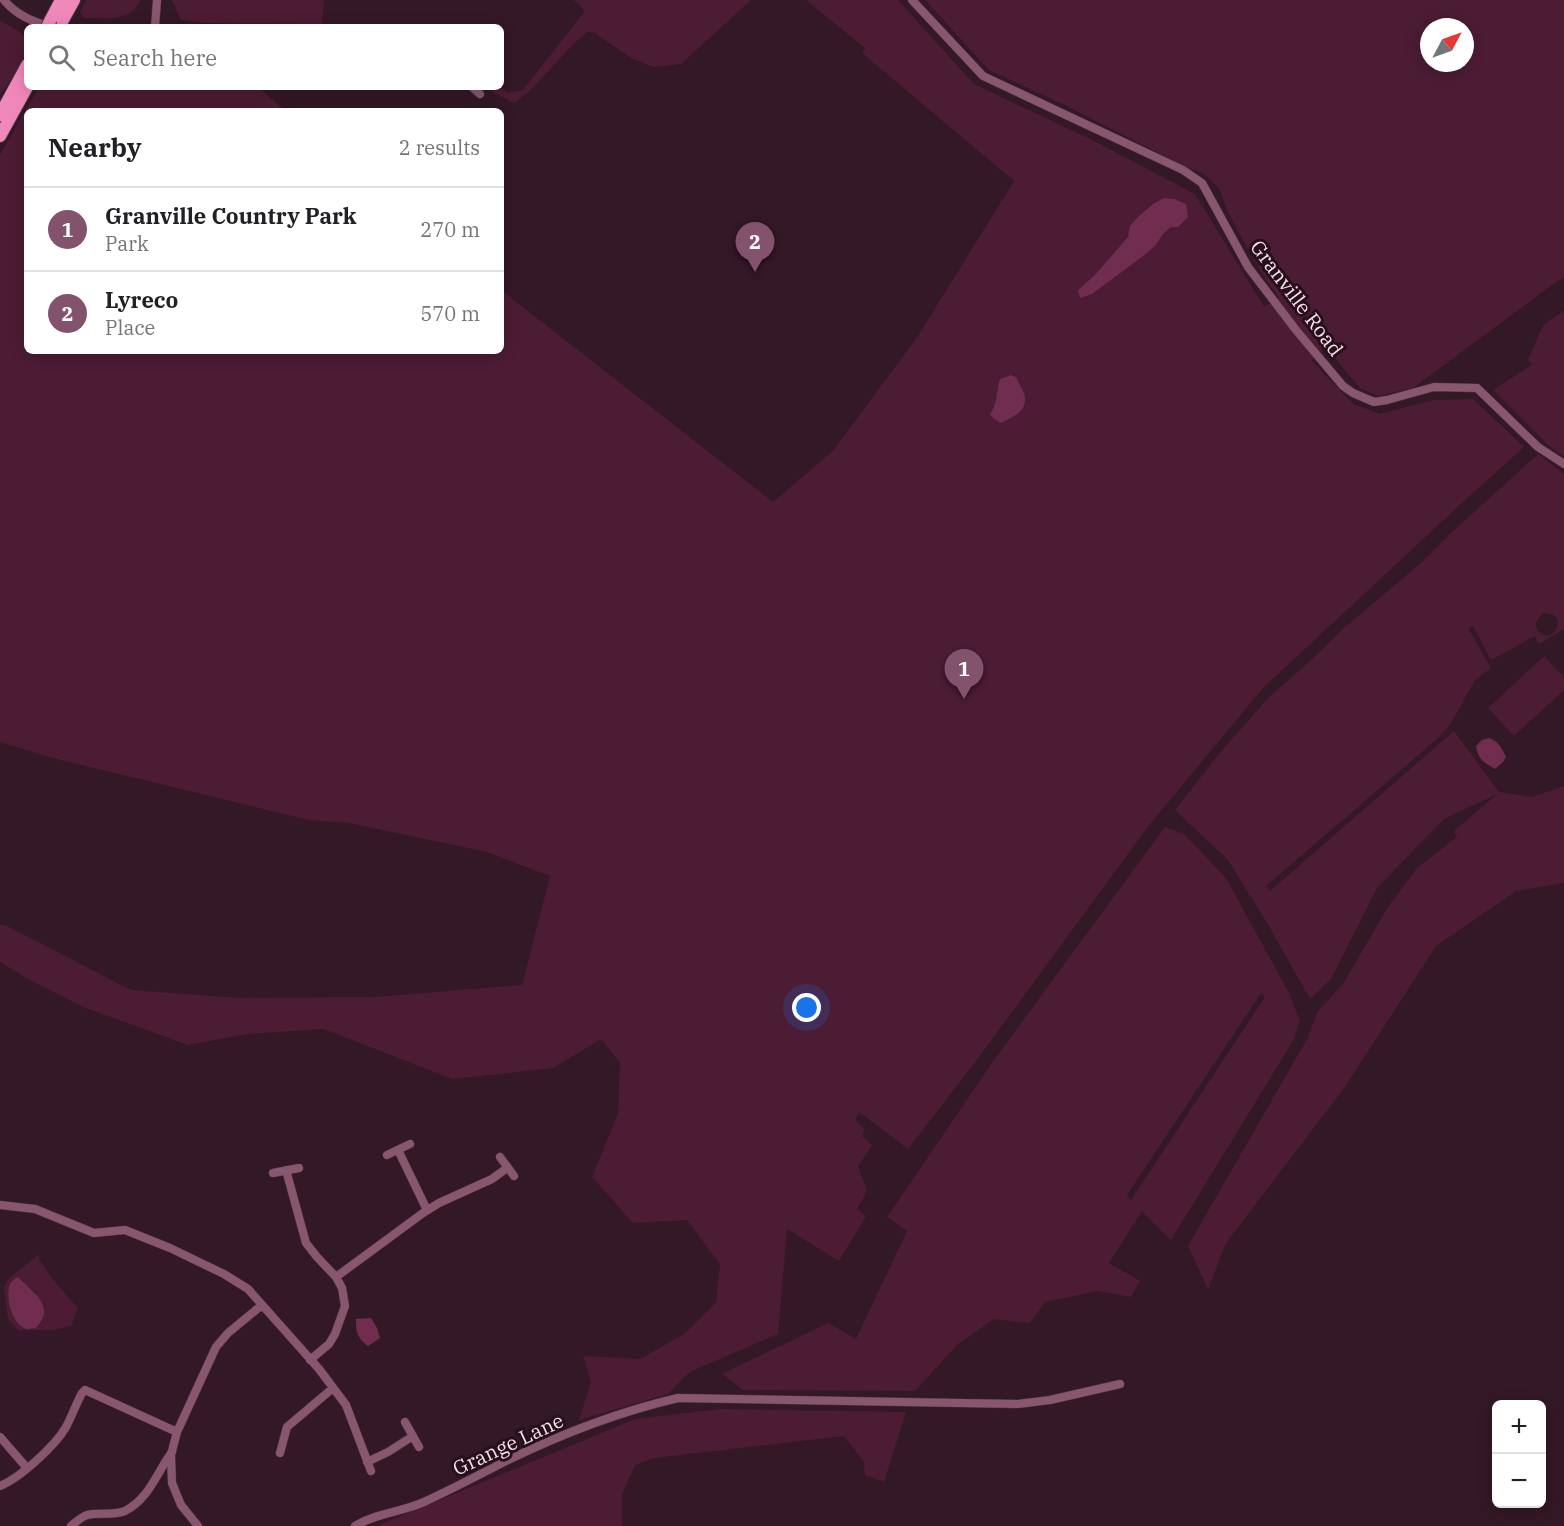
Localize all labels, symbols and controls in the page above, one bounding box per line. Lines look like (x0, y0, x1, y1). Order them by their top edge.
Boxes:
north arrow (1420, 18, 1474, 72)
search box (24, 24, 504, 90)
icon: search (45, 41, 78, 74)
text: Search here (93, 43, 217, 72)
text: Nearby (48, 130, 142, 164)
text: 2 results (399, 134, 480, 161)
text: Granville Country Park (105, 201, 357, 230)
text: 1 (62, 216, 74, 243)
text: 270 m (420, 216, 480, 243)
pin: 2 (736, 222, 774, 272)
text: Park (105, 230, 149, 257)
street label: Granville Road (1244, 234, 1350, 362)
text: Lyreco (105, 285, 178, 314)
text: 2 (62, 300, 74, 327)
text: 570 m (420, 300, 480, 327)
text: Place (105, 314, 155, 341)
pin: 1 (944, 650, 984, 699)
your location (792, 993, 821, 1022)
map controls (1492, 1400, 1546, 1508)
button: + (1492, 1400, 1546, 1454)
street label: Grange Lane (448, 1407, 568, 1481)
button: − (1492, 1454, 1546, 1508)

